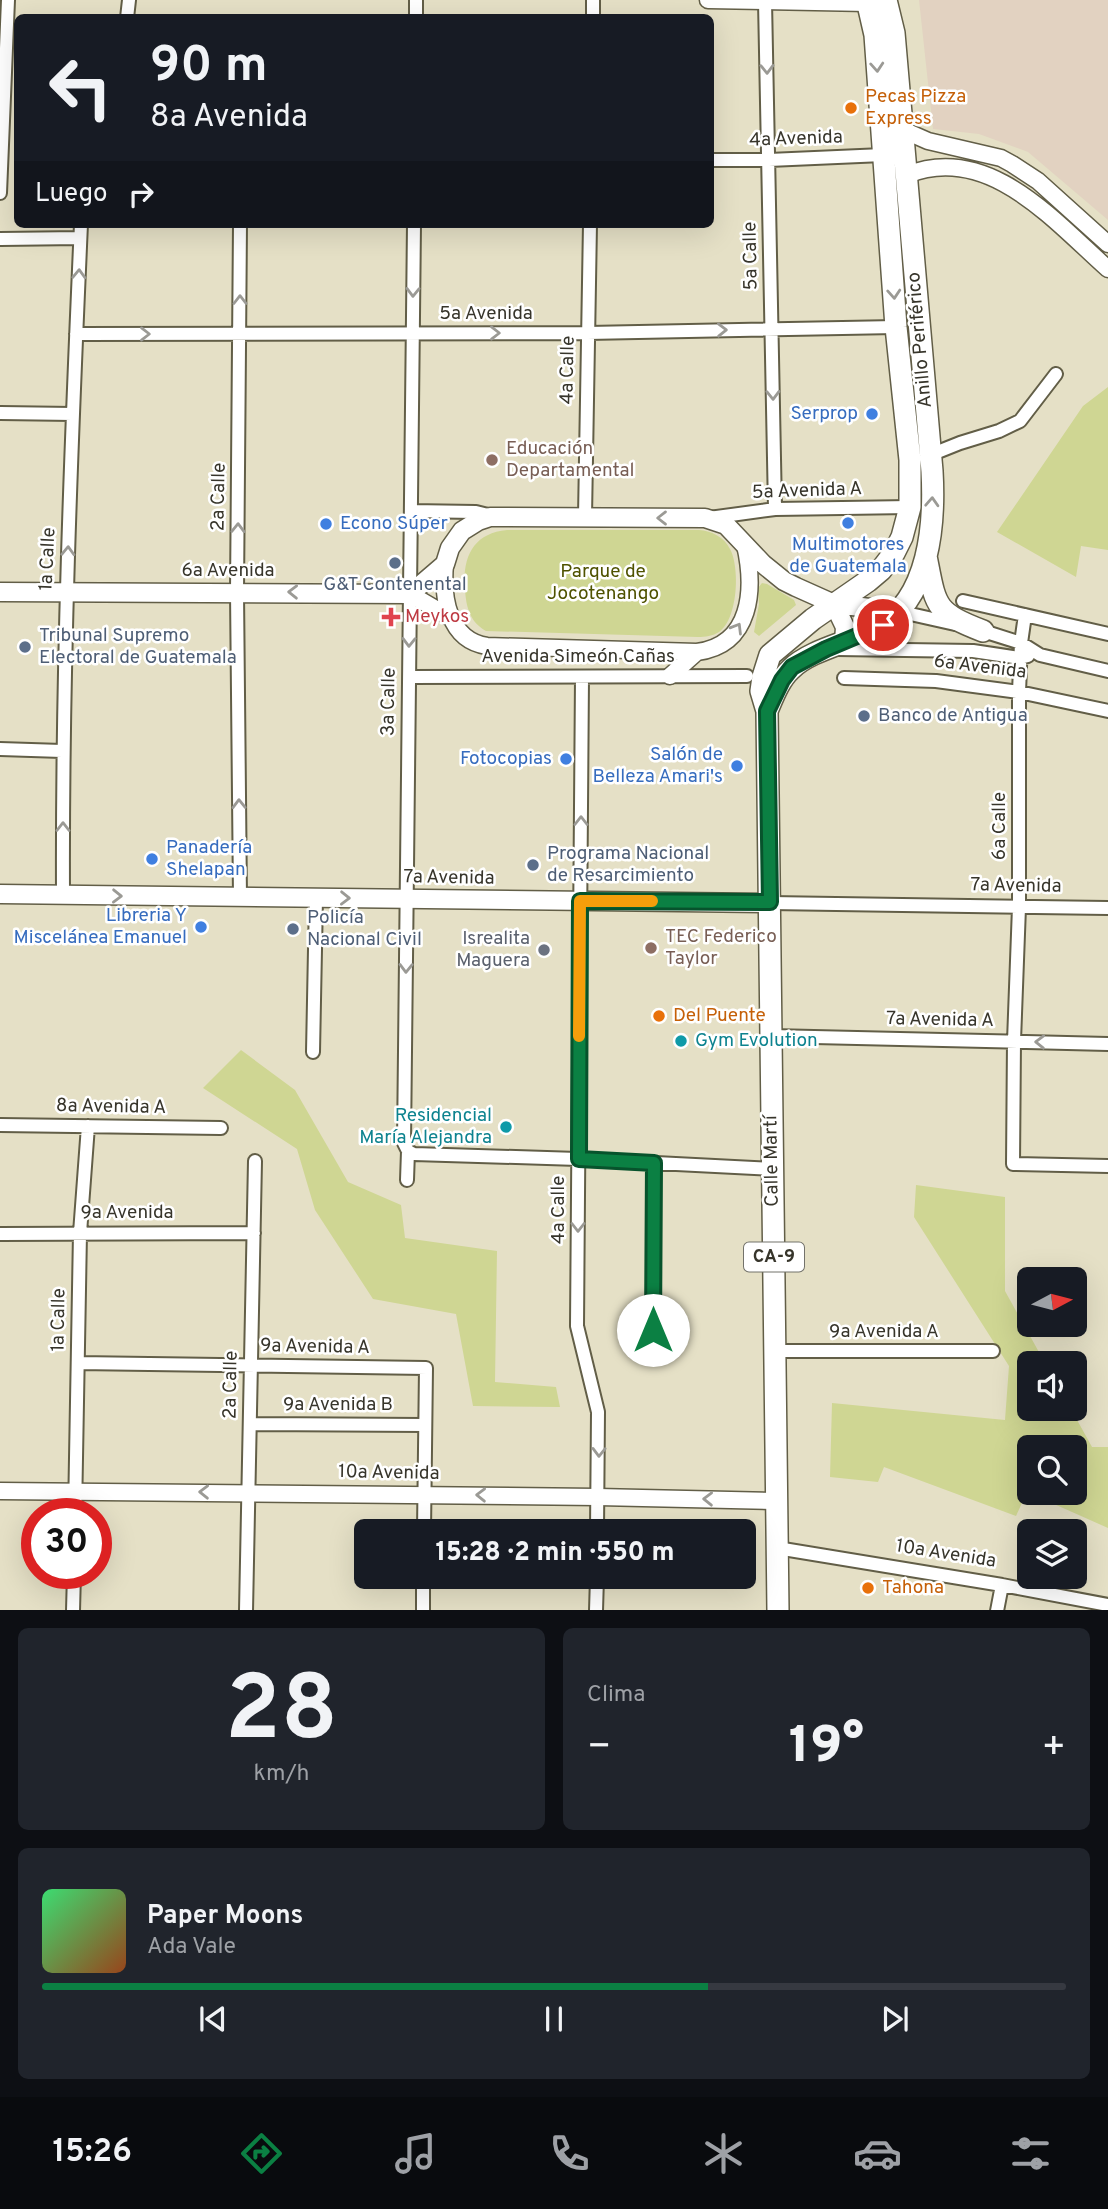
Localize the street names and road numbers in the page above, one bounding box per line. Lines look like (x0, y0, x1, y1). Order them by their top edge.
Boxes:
street label: 4a Avenida (749, 125, 843, 153)
street label: 5a Calle (738, 221, 764, 291)
street label: Anillo Periférico (902, 271, 938, 409)
street label: 5a Avenida (439, 302, 533, 326)
street label: 4a Calle (555, 335, 581, 405)
street label: 2a Calle (206, 463, 232, 531)
street label: 5a Avenida A (751, 477, 863, 505)
street label: 1a Calle (34, 527, 62, 591)
street label: 6a Avenida (181, 559, 275, 583)
street label: Avenida Simeón Cañas (481, 645, 675, 669)
street label: 6a Avenida (932, 649, 1028, 685)
street label: 3a Calle (376, 668, 402, 736)
street label: 6a Calle (988, 792, 1012, 860)
street label: 7a Avenida (403, 865, 495, 891)
street label: 7a Avenida (970, 873, 1062, 899)
street label: 7a Avenida A (886, 1007, 994, 1033)
street label: 8a Avenida A (56, 1094, 166, 1120)
street label: Calle Martí (759, 1113, 785, 1207)
street label: 4a Calle (547, 1176, 571, 1244)
street label: 9a Avenida (80, 1201, 174, 1225)
road number: CA-9 (744, 1242, 804, 1272)
street label: 1a Calle (46, 1288, 72, 1352)
street label: 9a Avenida A (829, 1320, 939, 1344)
street label: 9a Avenida A (260, 1334, 370, 1360)
street label: 2a Calle (218, 1351, 244, 1419)
street label: 9a Avenida B (283, 1393, 393, 1417)
street label: 10a Avenida (338, 1460, 440, 1486)
street label: 10a Avenida (894, 1534, 998, 1574)

